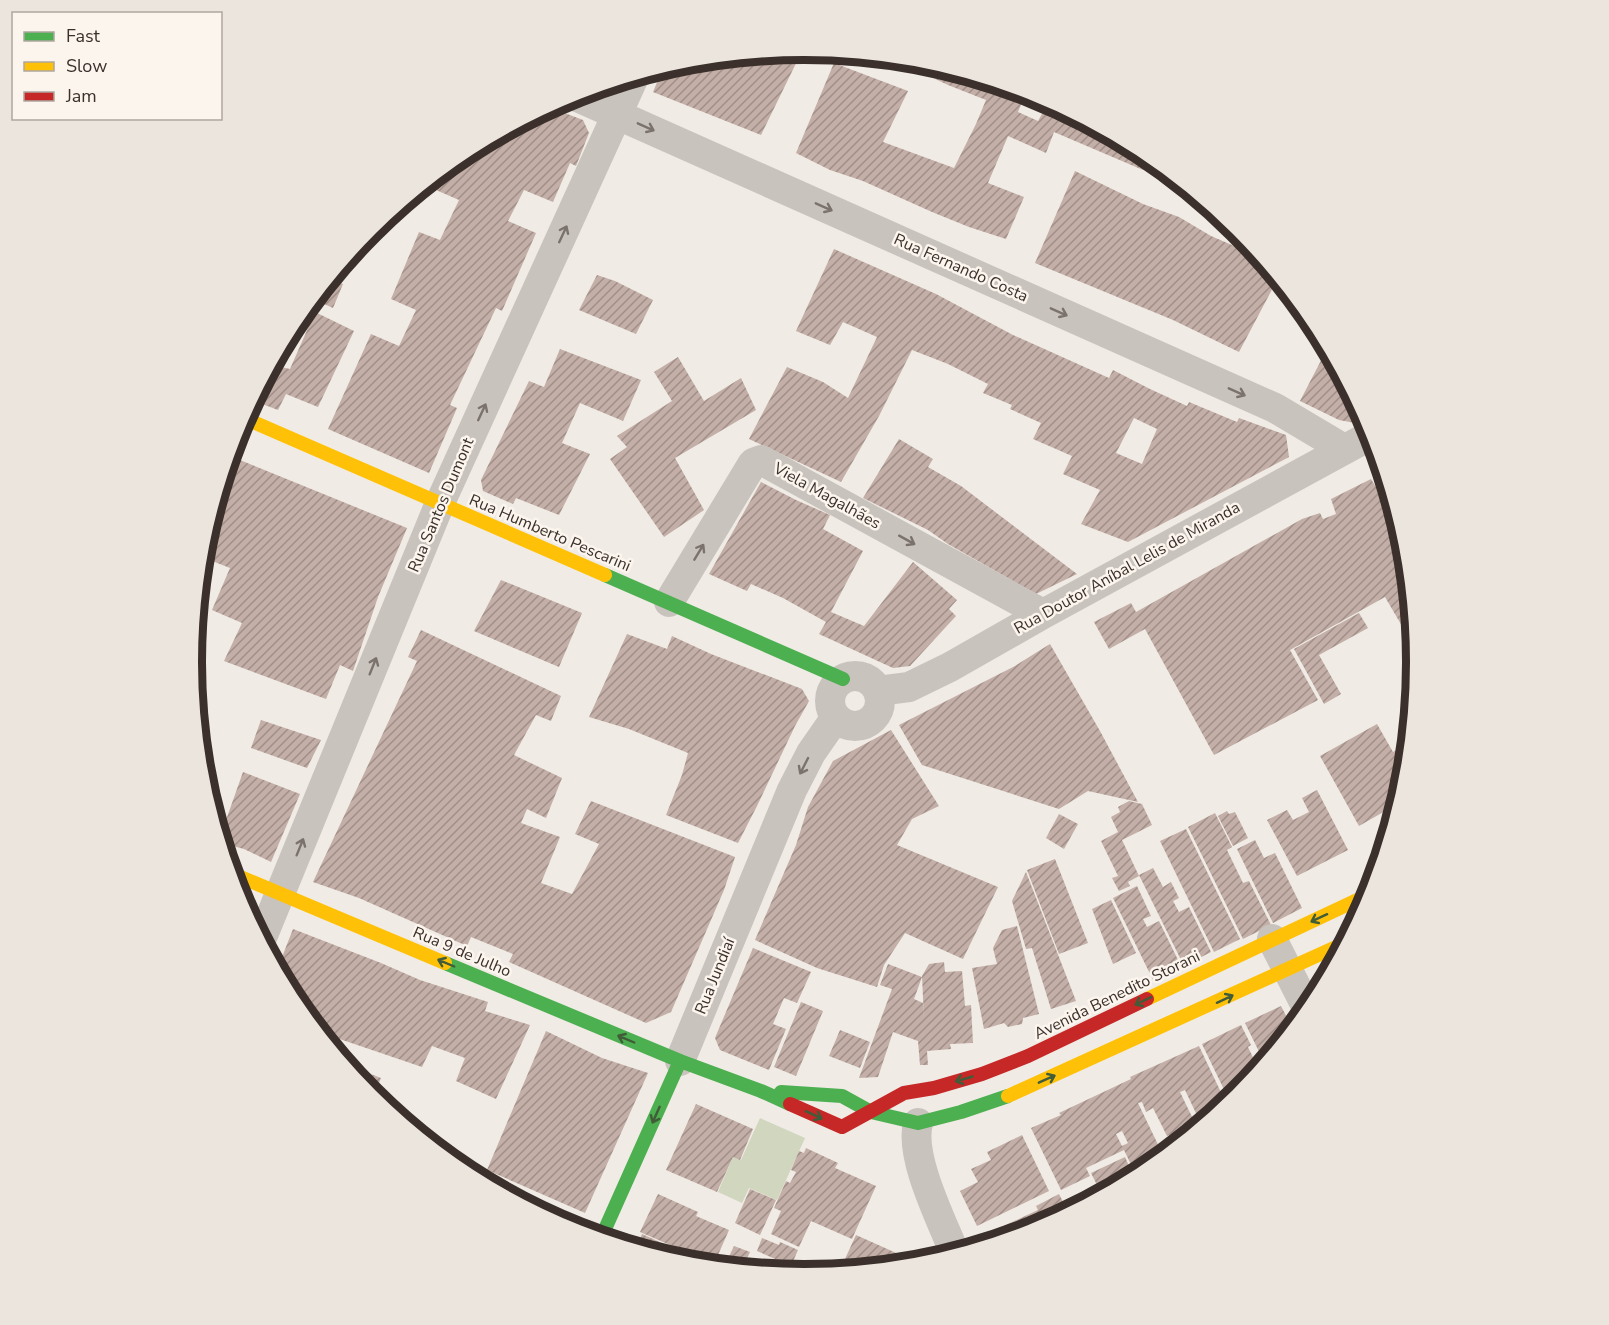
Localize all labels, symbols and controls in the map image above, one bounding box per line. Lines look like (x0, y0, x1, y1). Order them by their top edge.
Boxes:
legend (12, 12, 222, 120)
text: Fast (66, 24, 101, 48)
text: Slow (66, 54, 107, 78)
text: Jam (65, 84, 97, 108)
one-way arrow (636, 122, 654, 133)
one-way arrow (814, 201, 832, 213)
one-way arrow (558, 226, 569, 244)
street label: Rua Fernando Costa (890, 229, 1032, 307)
one-way arrow (1050, 307, 1068, 318)
one-way arrow (1228, 386, 1246, 398)
one-way arrow (477, 403, 488, 421)
street label: Rua Santos Dumont (403, 434, 479, 576)
street label: Viela Magalhães (769, 457, 884, 534)
street label: Rua Humberto Pescarini (466, 489, 634, 577)
street label: Rua Doutor Aníbal Lelis de Miranda (1010, 496, 1244, 640)
one-way arrow (898, 534, 915, 546)
one-way arrow (694, 544, 706, 561)
one-way arrow (368, 658, 379, 676)
one-way arrow (798, 757, 810, 774)
one-way arrow (295, 838, 306, 857)
one-way arrow (1310, 912, 1328, 924)
street label: Rua 9 de Julho (409, 921, 515, 983)
street label: Rua Jundiaí (690, 933, 741, 1018)
street label: Avenida Benedito Storani (1030, 945, 1204, 1045)
one-way arrow (437, 957, 456, 968)
one-way arrow (1216, 992, 1234, 1003)
one-way arrow (1134, 996, 1152, 1008)
one-way arrow (617, 1033, 635, 1044)
one-way arrow (1038, 1073, 1056, 1084)
one-way arrow (955, 1074, 974, 1085)
one-way arrow (650, 1105, 661, 1123)
one-way arrow (805, 1110, 823, 1122)

